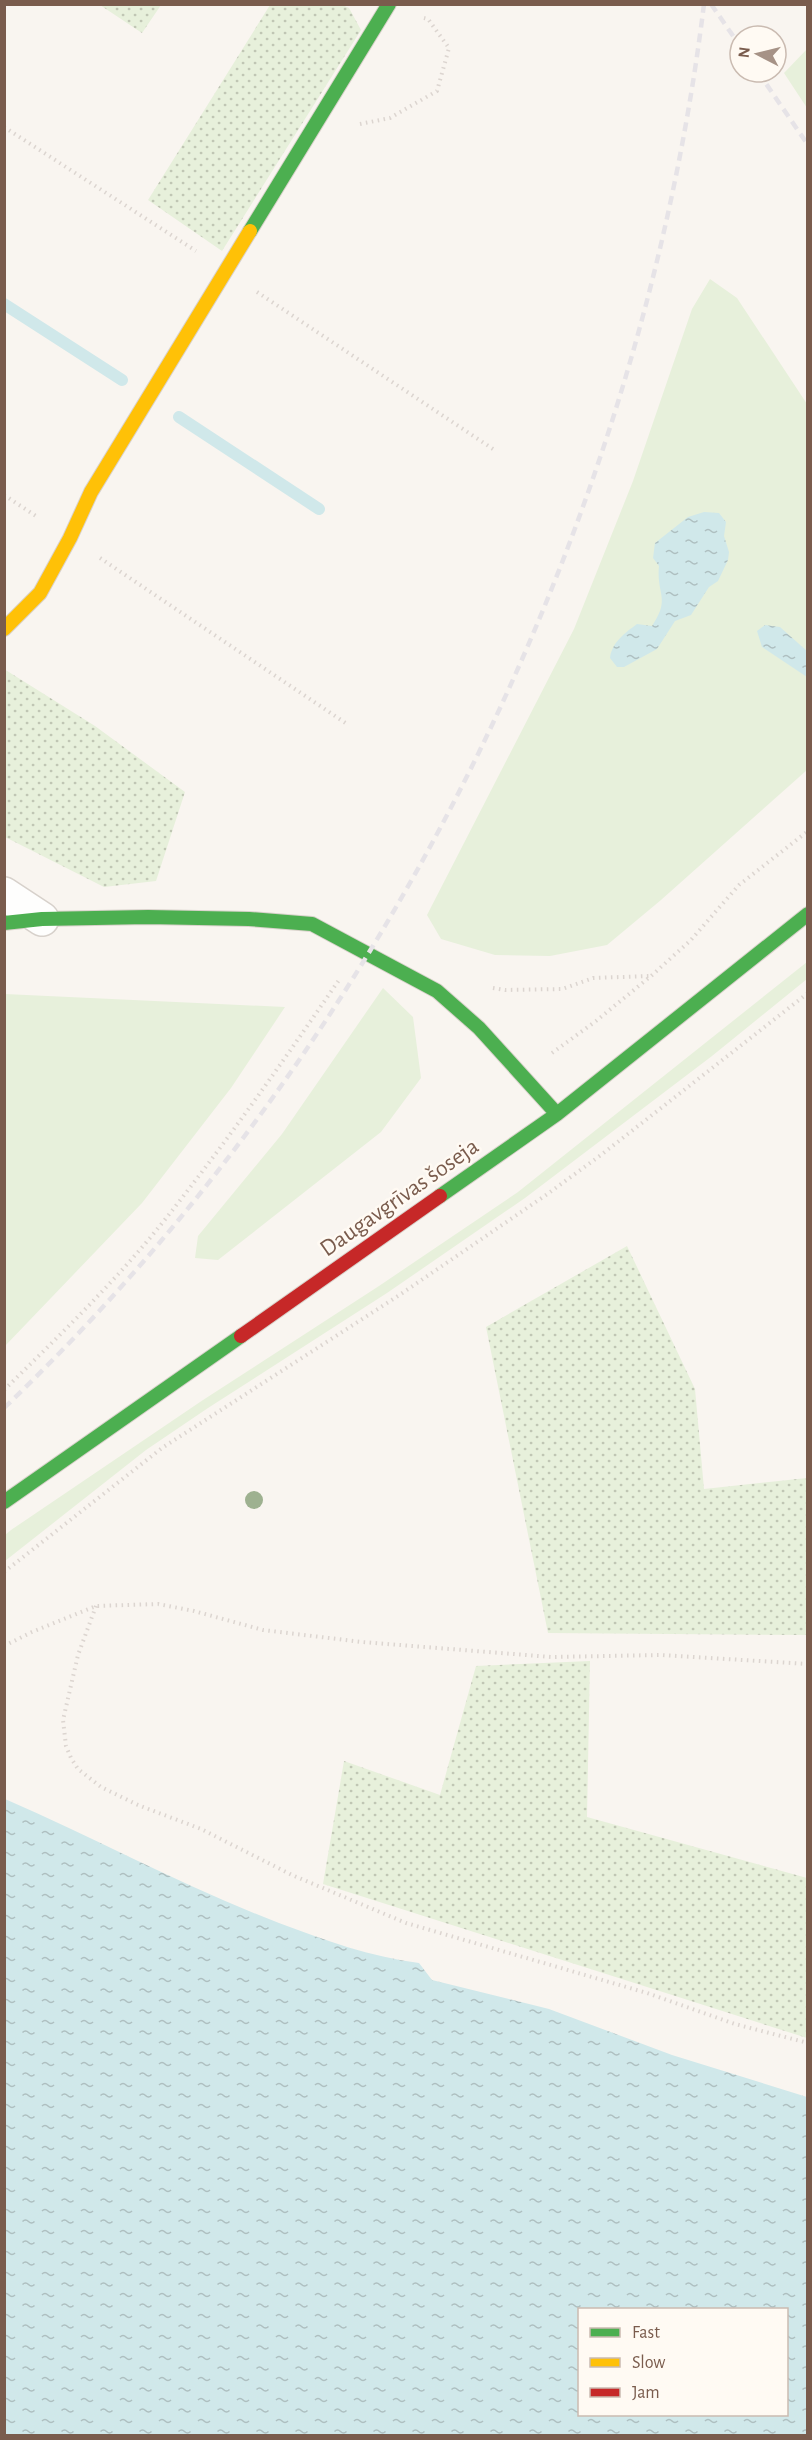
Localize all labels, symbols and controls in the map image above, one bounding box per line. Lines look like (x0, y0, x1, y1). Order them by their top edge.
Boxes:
north arrow (728, 24, 788, 84)
text: N (735, 46, 753, 59)
street label: Daugavgrīvas šoseja (316, 1134, 483, 1261)
legend (578, 2308, 788, 2416)
text: Fast (632, 2324, 660, 2342)
text: Slow (632, 2354, 665, 2372)
text: Jam (632, 2384, 660, 2402)

